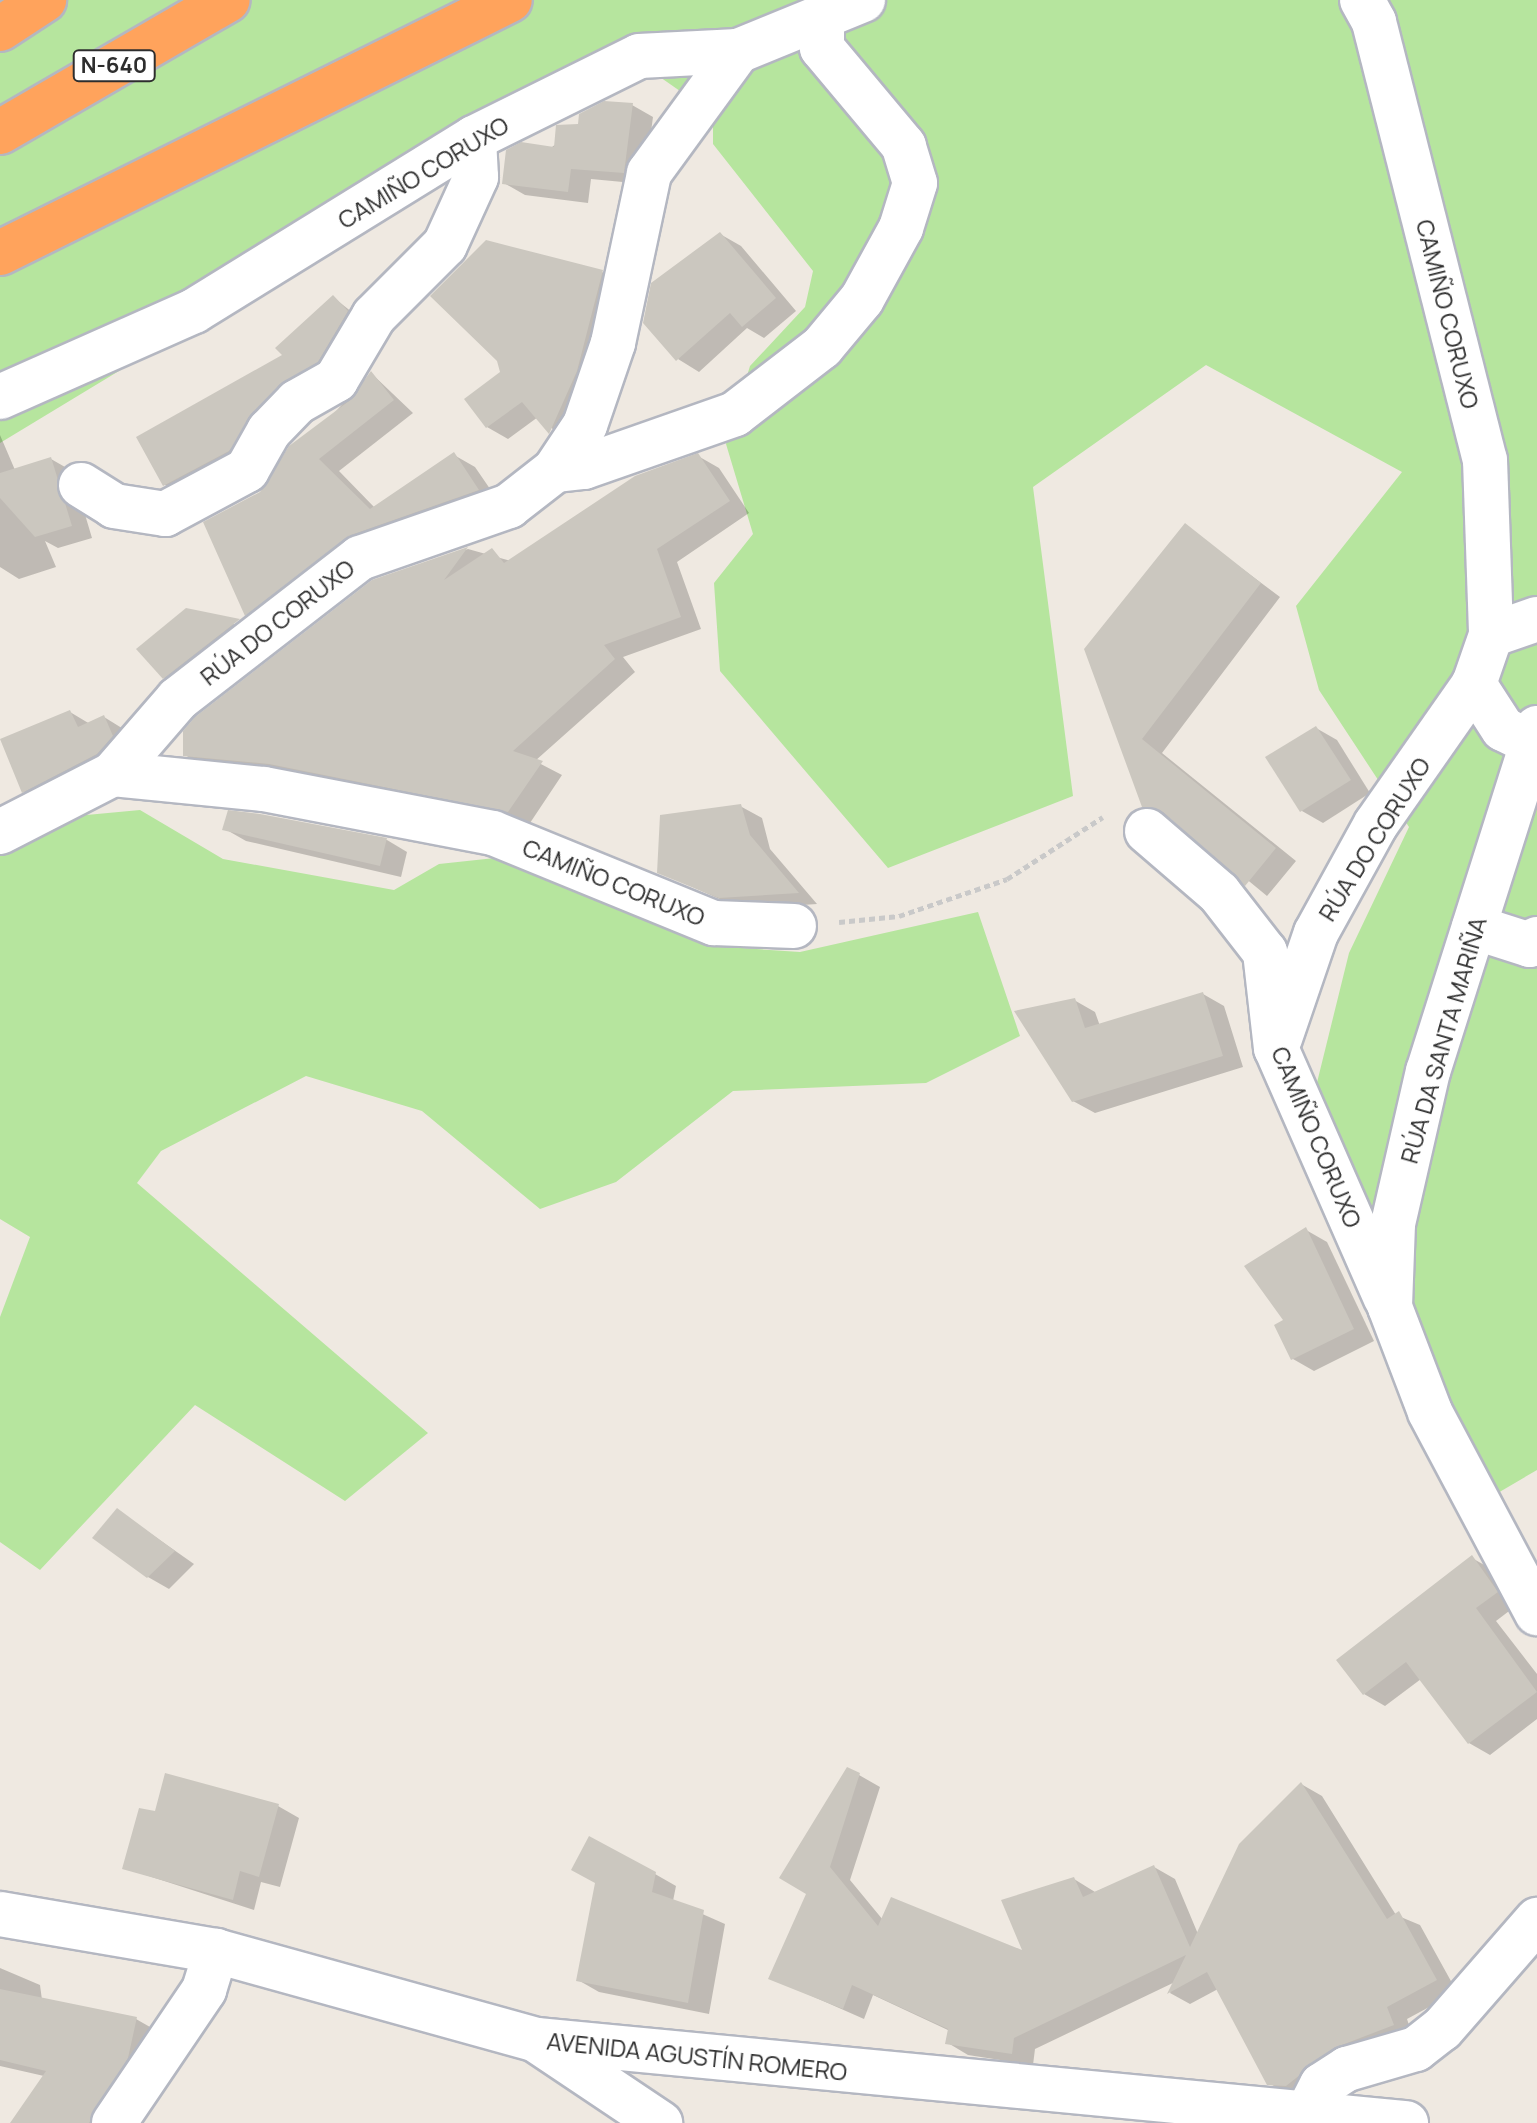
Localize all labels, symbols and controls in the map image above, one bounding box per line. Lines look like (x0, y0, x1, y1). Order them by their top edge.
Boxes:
road number: N-640 (72, 48, 156, 84)
street label: CAMIÑO CORUXO (332, 110, 514, 234)
street label: CAMIÑO CORUXO (1411, 216, 1485, 412)
street label: RÚA DO CORUXO (194, 553, 360, 691)
street label: RÚA DO CORUXO (1312, 752, 1436, 926)
street label: CAMIÑO CORUXO (519, 832, 709, 932)
street label: RÚA DA SANTA MARIÑA (1394, 914, 1492, 1166)
street label: CAMIÑO CORUXO (1266, 1042, 1368, 1232)
street label: AVENIDA AGUSTÍN ROMERO (545, 2026, 849, 2086)

